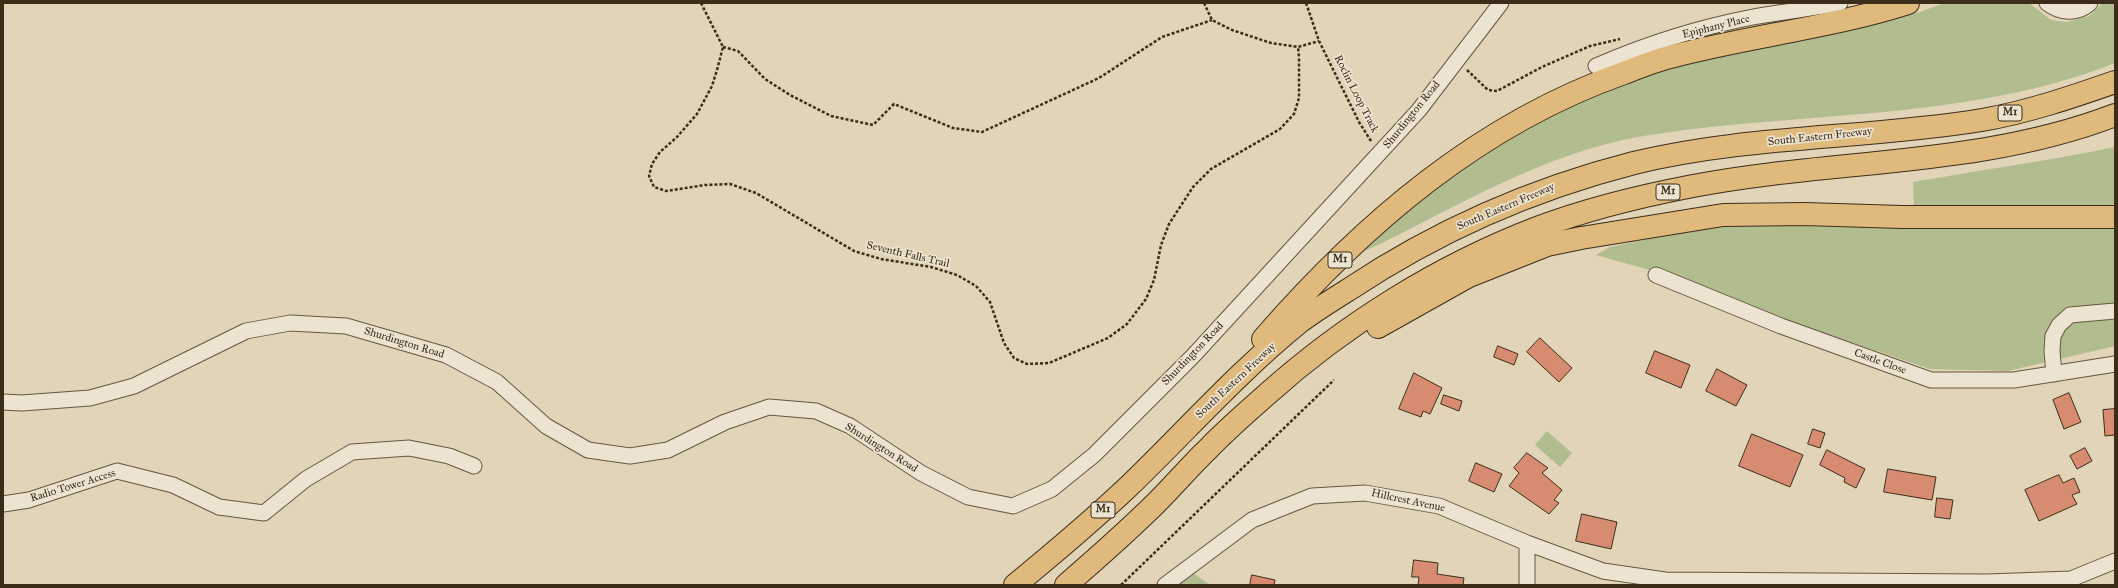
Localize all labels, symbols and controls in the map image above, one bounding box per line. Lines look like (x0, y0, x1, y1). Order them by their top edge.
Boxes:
street label: Epiphany Place (1681, 12, 1751, 42)
street label: Roclin Loop Track (1331, 53, 1381, 135)
street label: Shurdington Road (1381, 79, 1443, 151)
road number: M1 (1998, 105, 2022, 121)
street label: South Eastern Freeway (1767, 125, 1873, 149)
street label: South Eastern Freeway (1455, 180, 1557, 234)
road number: M1 (1656, 184, 1680, 200)
street label: Seventh Falls Trail (865, 239, 951, 271)
road number: M1 (1328, 252, 1352, 268)
street label: Shurdington Road (1159, 319, 1227, 389)
street label: Shurdington Road (362, 325, 446, 361)
street label: South Eastern Freeway (1193, 340, 1279, 422)
street label: Castle Close (1852, 346, 1908, 378)
street label: Shurdington Road (842, 420, 920, 476)
street label: Radio Tower Access (29, 467, 117, 505)
street label: Hillcrest Avenue (1370, 487, 1446, 515)
road number: M1 (1091, 502, 1115, 518)

